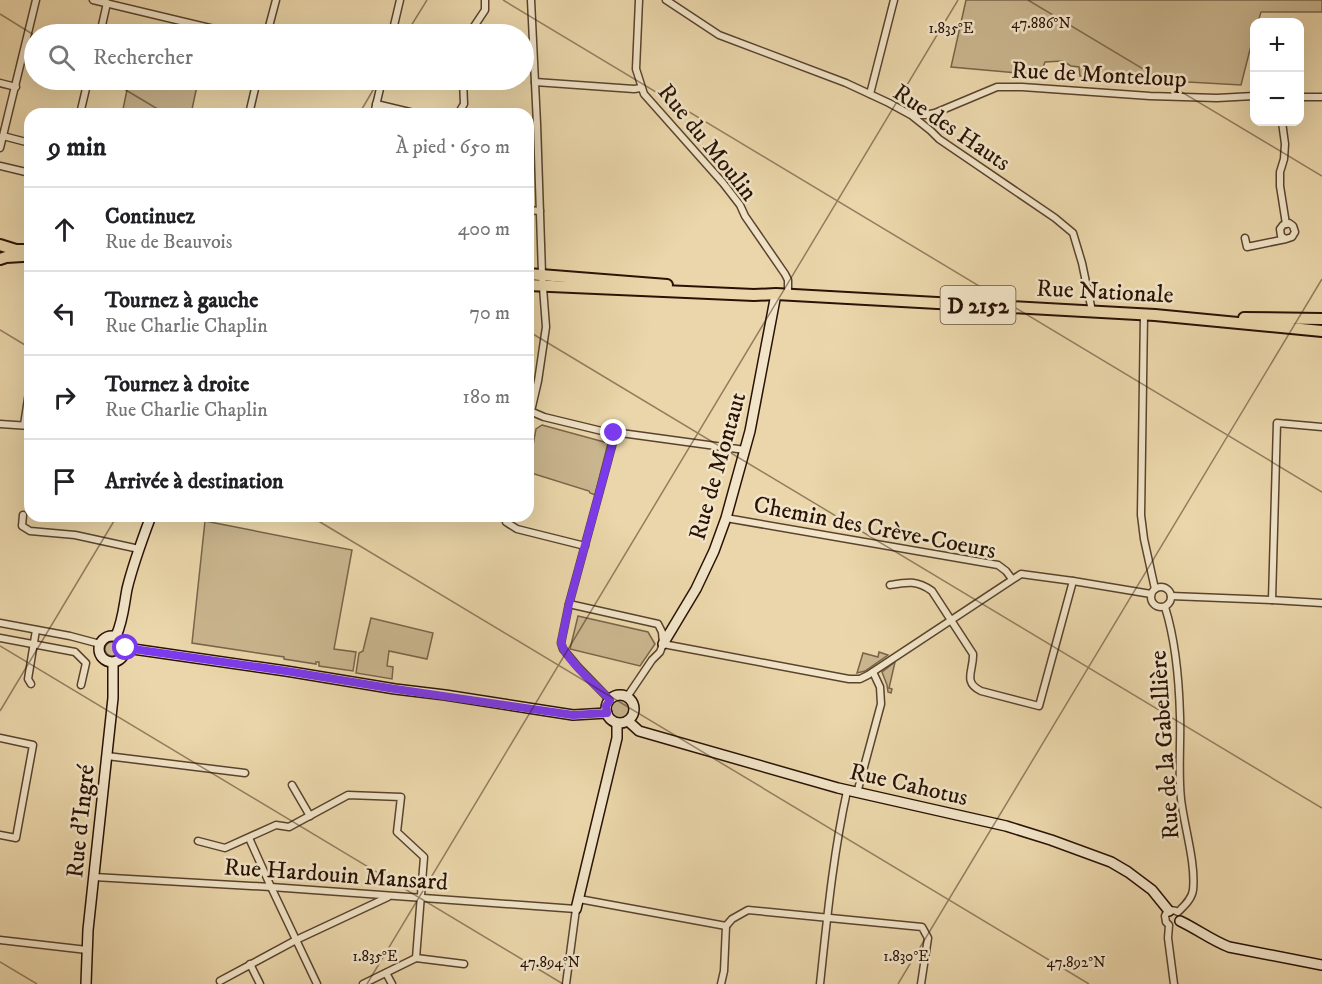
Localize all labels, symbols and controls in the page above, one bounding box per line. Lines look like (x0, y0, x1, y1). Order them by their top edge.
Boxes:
text: 47.886°N (1011, 14, 1071, 33)
map controls (1250, 18, 1304, 126)
button: + (1250, 18, 1304, 72)
text: 1.835°E (928, 19, 974, 38)
search box (24, 24, 534, 90)
icon: search (45, 41, 78, 74)
text: Rechercher (93, 44, 193, 71)
street label: Rue de Monteloup (1011, 55, 1187, 95)
button: − (1250, 72, 1304, 126)
street label: Rue du Moulin (651, 78, 764, 208)
street label: Rue des Hauts (887, 78, 1016, 178)
text: 9 min (48, 131, 106, 164)
text: À pied · 650 m (396, 135, 510, 160)
text: Continuez (105, 203, 195, 230)
icon: ahead (48, 213, 81, 246)
text: 400 m (458, 217, 510, 242)
text: Rue de Beauvois (105, 230, 232, 255)
street label: Rue Nationale (1036, 273, 1174, 311)
road number: D 2152 (940, 286, 1016, 324)
text: Tournez à gauche (105, 287, 258, 314)
icon: left (48, 297, 81, 330)
text: 70 m (469, 301, 510, 326)
text: Rue Charlie Chaplin (105, 314, 268, 339)
text: Tournez à droite (105, 371, 249, 398)
icon: right (48, 381, 81, 414)
text: 180 m (463, 385, 510, 410)
street label: Rue de Montaut (683, 389, 753, 544)
text: Rue Charlie Chaplin (105, 398, 268, 423)
route end (600, 419, 626, 445)
icon: arrive (48, 465, 81, 498)
text: Arrivée à destination (105, 468, 284, 495)
street label: Chemin des Crève-Coeurs (751, 490, 999, 566)
route start (112, 634, 138, 660)
street label: Rue de la Gabellière (1143, 649, 1187, 841)
street label: Rue Cahotus (847, 757, 971, 813)
street label: Rue d'Ingré (60, 763, 102, 879)
street label: Rue Hardouin Mansard (223, 852, 449, 898)
text: 1.835°E (352, 947, 398, 966)
text: 1.830°E (883, 947, 929, 966)
text: 47.894°N (520, 953, 580, 972)
text: 47.892°N (1047, 953, 1105, 972)

